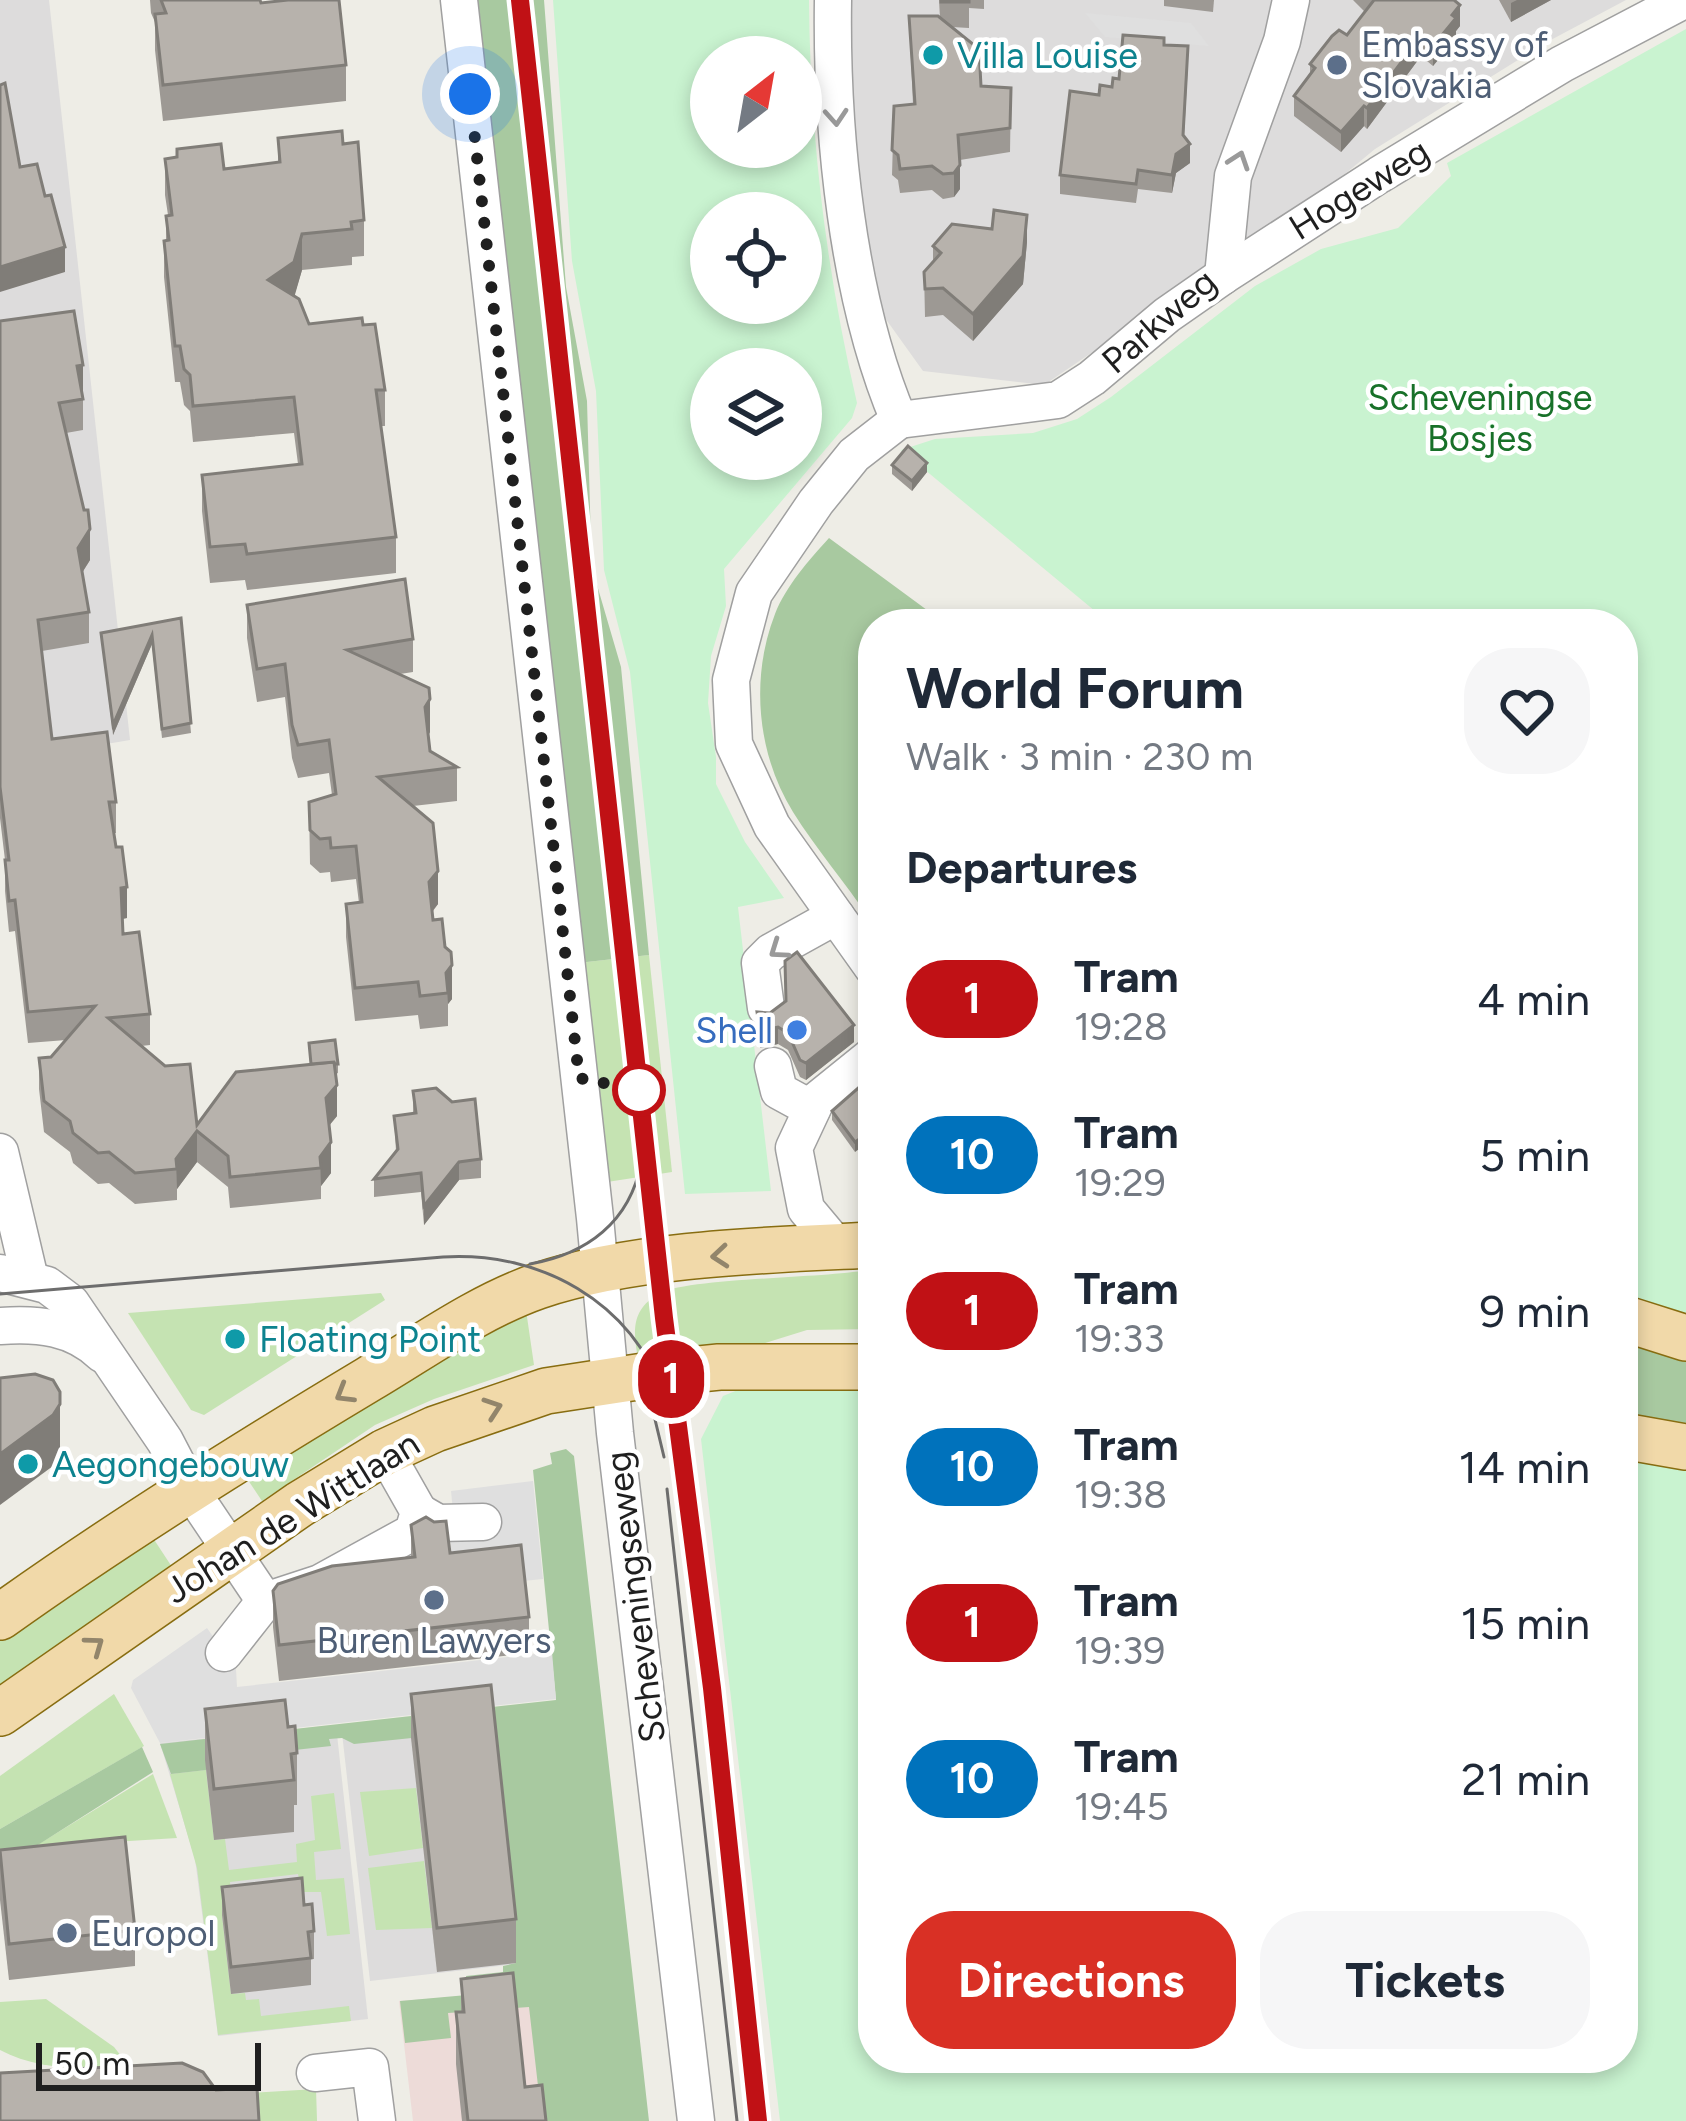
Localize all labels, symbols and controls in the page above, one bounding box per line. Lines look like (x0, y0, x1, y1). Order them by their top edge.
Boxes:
place label: Embassy of Slovakia (1361, 23, 1549, 107)
place label: Villa Louise (957, 34, 1138, 77)
north arrow (690, 36, 822, 168)
map controls (690, 36, 822, 480)
marker: Villa Louise (920, 42, 946, 68)
marker: Embassy of Slovakia (1324, 52, 1350, 78)
your location (440, 64, 500, 124)
one-way arrow (823, 108, 849, 127)
street label: Hogeweg (1281, 129, 1437, 249)
one-way arrow (1225, 151, 1249, 172)
button: locate (690, 192, 822, 324)
street label: Parkweg (1093, 260, 1225, 382)
button: layers (690, 348, 822, 480)
park label: Scheveningse Bosjes (1368, 376, 1592, 460)
button: heart (1464, 648, 1590, 774)
text: World Forum (906, 654, 1244, 722)
text: Walk · 3 min · 230 m (906, 733, 1253, 780)
text: Departures (906, 840, 1137, 894)
one-way arrow (769, 936, 791, 958)
text: Tram (1074, 949, 1179, 1003)
text: 4 min (1477, 972, 1590, 1026)
text: 1 (963, 973, 981, 1024)
text: 19:28 (1074, 1003, 1168, 1050)
place label: Shell (695, 1009, 773, 1052)
marker: Shell (784, 1017, 810, 1043)
unlabelled marker (614, 1065, 664, 1115)
text: Tram (1074, 1105, 1179, 1159)
text: 5 min (1479, 1128, 1590, 1182)
text: 10 (950, 1129, 994, 1180)
text: 19:29 (1074, 1159, 1166, 1206)
one-way arrow (710, 1243, 729, 1268)
text: Tram (1074, 1261, 1179, 1315)
text: 9 min (1480, 1284, 1590, 1338)
text: 1 (963, 1285, 981, 1336)
text: 19:33 (1074, 1315, 1164, 1362)
place label: Floating Point (259, 1318, 481, 1361)
marker: Floating Point (222, 1326, 248, 1352)
line badge: 1 (632, 1340, 710, 1418)
text: 1 (662, 1353, 680, 1404)
one-way arrow (335, 1380, 357, 1402)
one-way arrow (481, 1398, 502, 1422)
text: Tram (1074, 1417, 1179, 1471)
street label: Johan de Wittlaan (157, 1422, 427, 1612)
text: 14 min (1459, 1440, 1590, 1494)
text: 10 (950, 1441, 994, 1492)
place label: Aegongebouw (52, 1443, 289, 1486)
street label: Scheveningseweg (596, 1449, 674, 1745)
marker: Aegongebouw (15, 1451, 41, 1477)
text: 19:38 (1074, 1471, 1167, 1518)
text: Tram (1074, 1573, 1179, 1627)
marker: Buren Lawyers (421, 1587, 447, 1613)
text: 15 min (1461, 1596, 1590, 1650)
text: 1 (963, 1597, 981, 1648)
place label: Buren Lawyers (316, 1619, 552, 1662)
text: 19:39 (1074, 1627, 1165, 1674)
one-way arrow (82, 1637, 104, 1659)
text: Tram (1074, 1729, 1179, 1783)
text: 21 min (1461, 1752, 1590, 1806)
text: 10 (950, 1753, 994, 1804)
text: 19:45 (1074, 1783, 1169, 1830)
button: Directions (906, 1911, 1236, 2049)
button: Tickets (1260, 1911, 1590, 2049)
place label: Europol (91, 1912, 216, 1955)
marker: Europol (54, 1920, 80, 1946)
scale bar (36, 2037, 261, 2090)
text: 50 m (54, 2044, 130, 2083)

